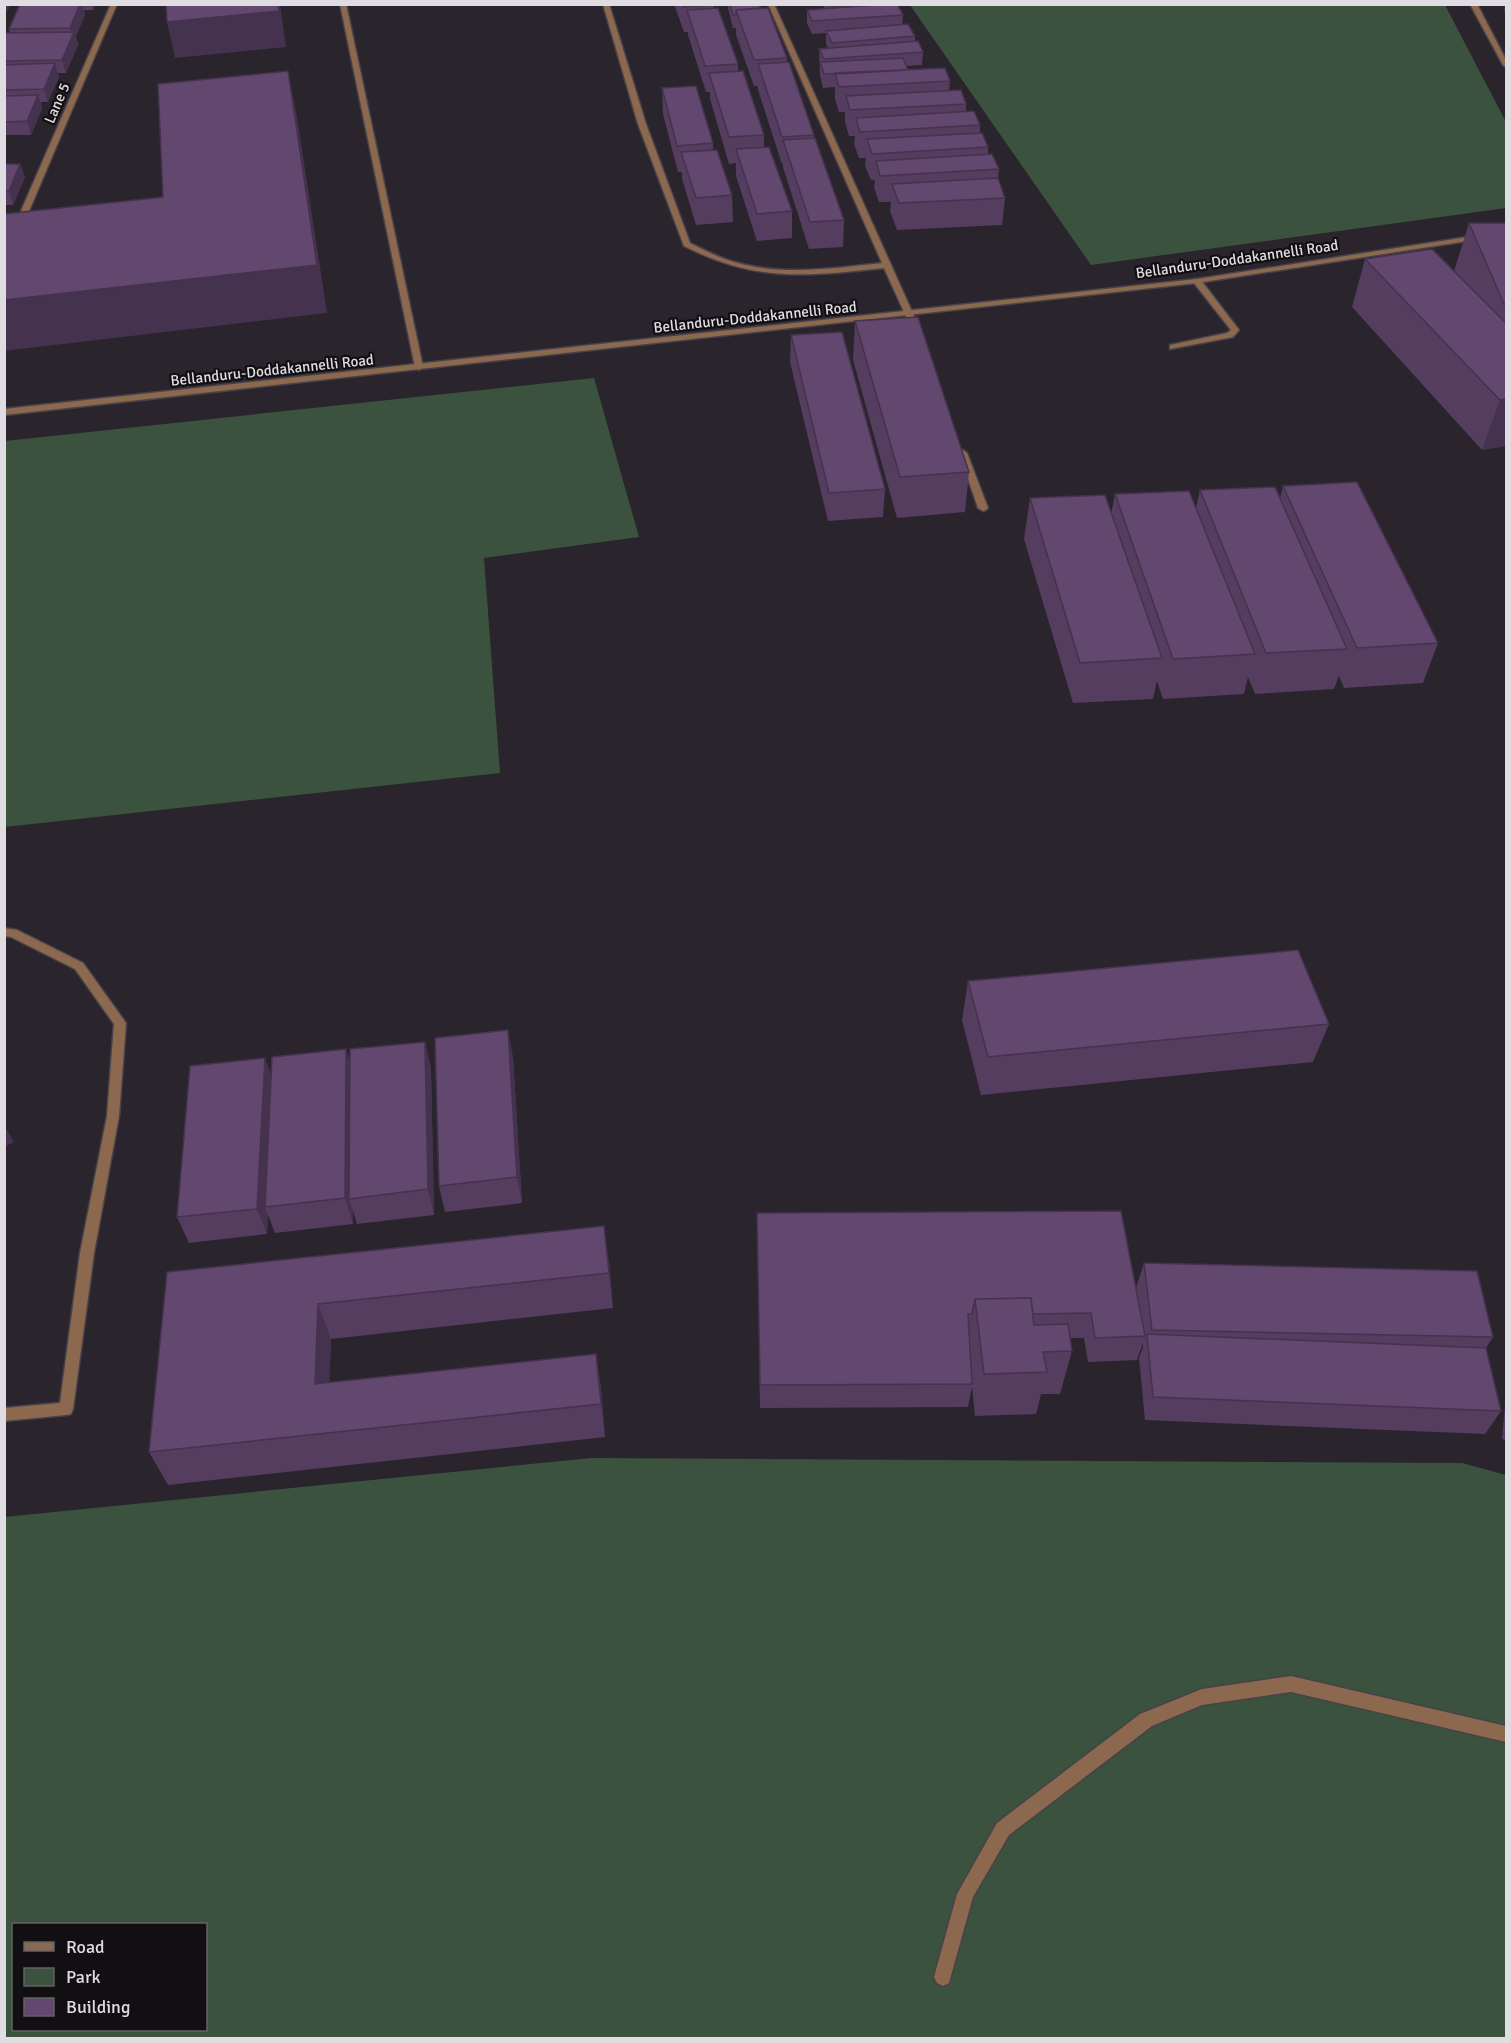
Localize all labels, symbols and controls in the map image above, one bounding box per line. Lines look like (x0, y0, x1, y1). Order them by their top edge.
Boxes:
street label: Lane 5 (40, 80, 74, 126)
street label: Bellanduru-Doddakannelli Road (1135, 236, 1339, 282)
street label: Bellanduru-Doddakannelli Road (652, 297, 858, 337)
street label: Bellanduru-Doddakannelli Road (169, 350, 375, 390)
legend (12, 1923, 207, 2031)
text: Road (66, 1936, 105, 1958)
text: Park (66, 1966, 101, 1988)
text: Building (66, 1996, 130, 2018)

